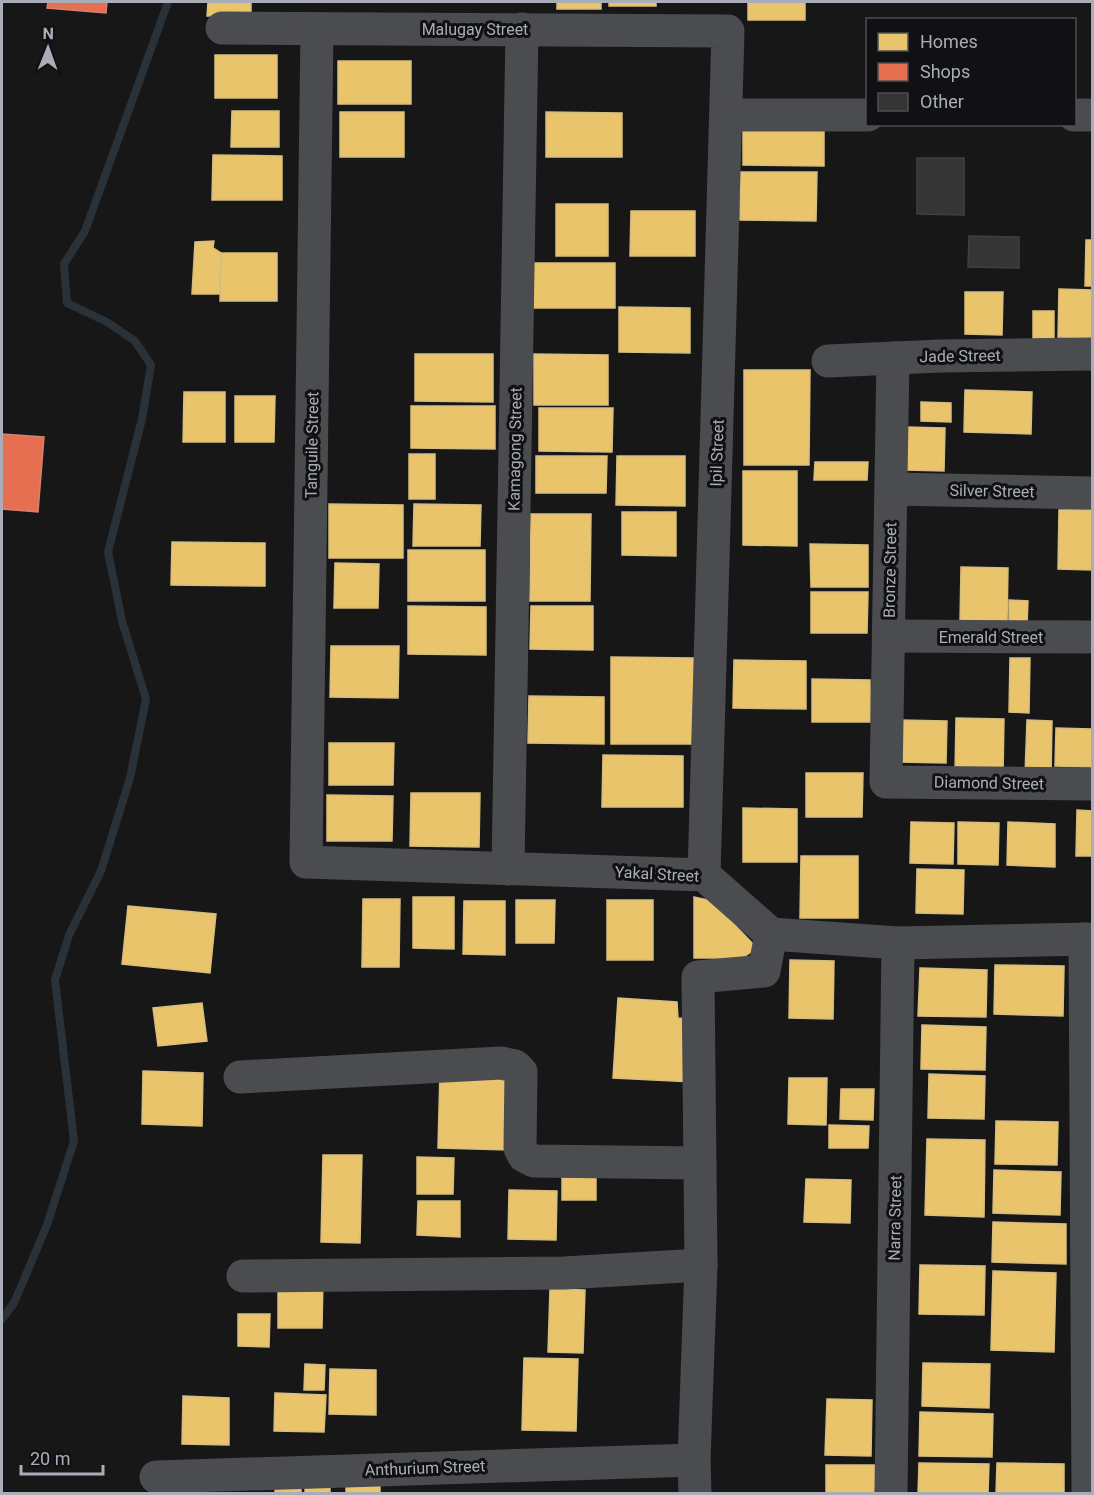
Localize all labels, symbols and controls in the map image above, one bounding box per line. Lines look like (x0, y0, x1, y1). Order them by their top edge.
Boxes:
north arrow (18, 18, 78, 78)
legend (866, 18, 1076, 126)
street label: Malugay Street (422, 20, 528, 39)
text: N (42, 24, 54, 43)
text: Homes (920, 31, 978, 52)
text: Shops (920, 61, 970, 82)
text: Other (920, 91, 964, 112)
street label: Jade Street (919, 346, 1001, 366)
street label: Kamagong Street (504, 387, 526, 511)
street label: Tanguile Street (302, 392, 322, 498)
street label: Ipil Street (706, 419, 728, 487)
street label: Silver Street (949, 481, 1035, 501)
street label: Bronze Street (880, 522, 900, 618)
street label: Emerald Street (939, 628, 1043, 647)
street label: Diamond Street (934, 773, 1044, 793)
street label: Yakal Street (614, 862, 700, 886)
street label: Narra Street (885, 1175, 905, 1261)
scale bar (21, 1438, 104, 1476)
text: 20 m (30, 1448, 70, 1469)
street label: Anthurium Street (364, 1456, 486, 1480)

